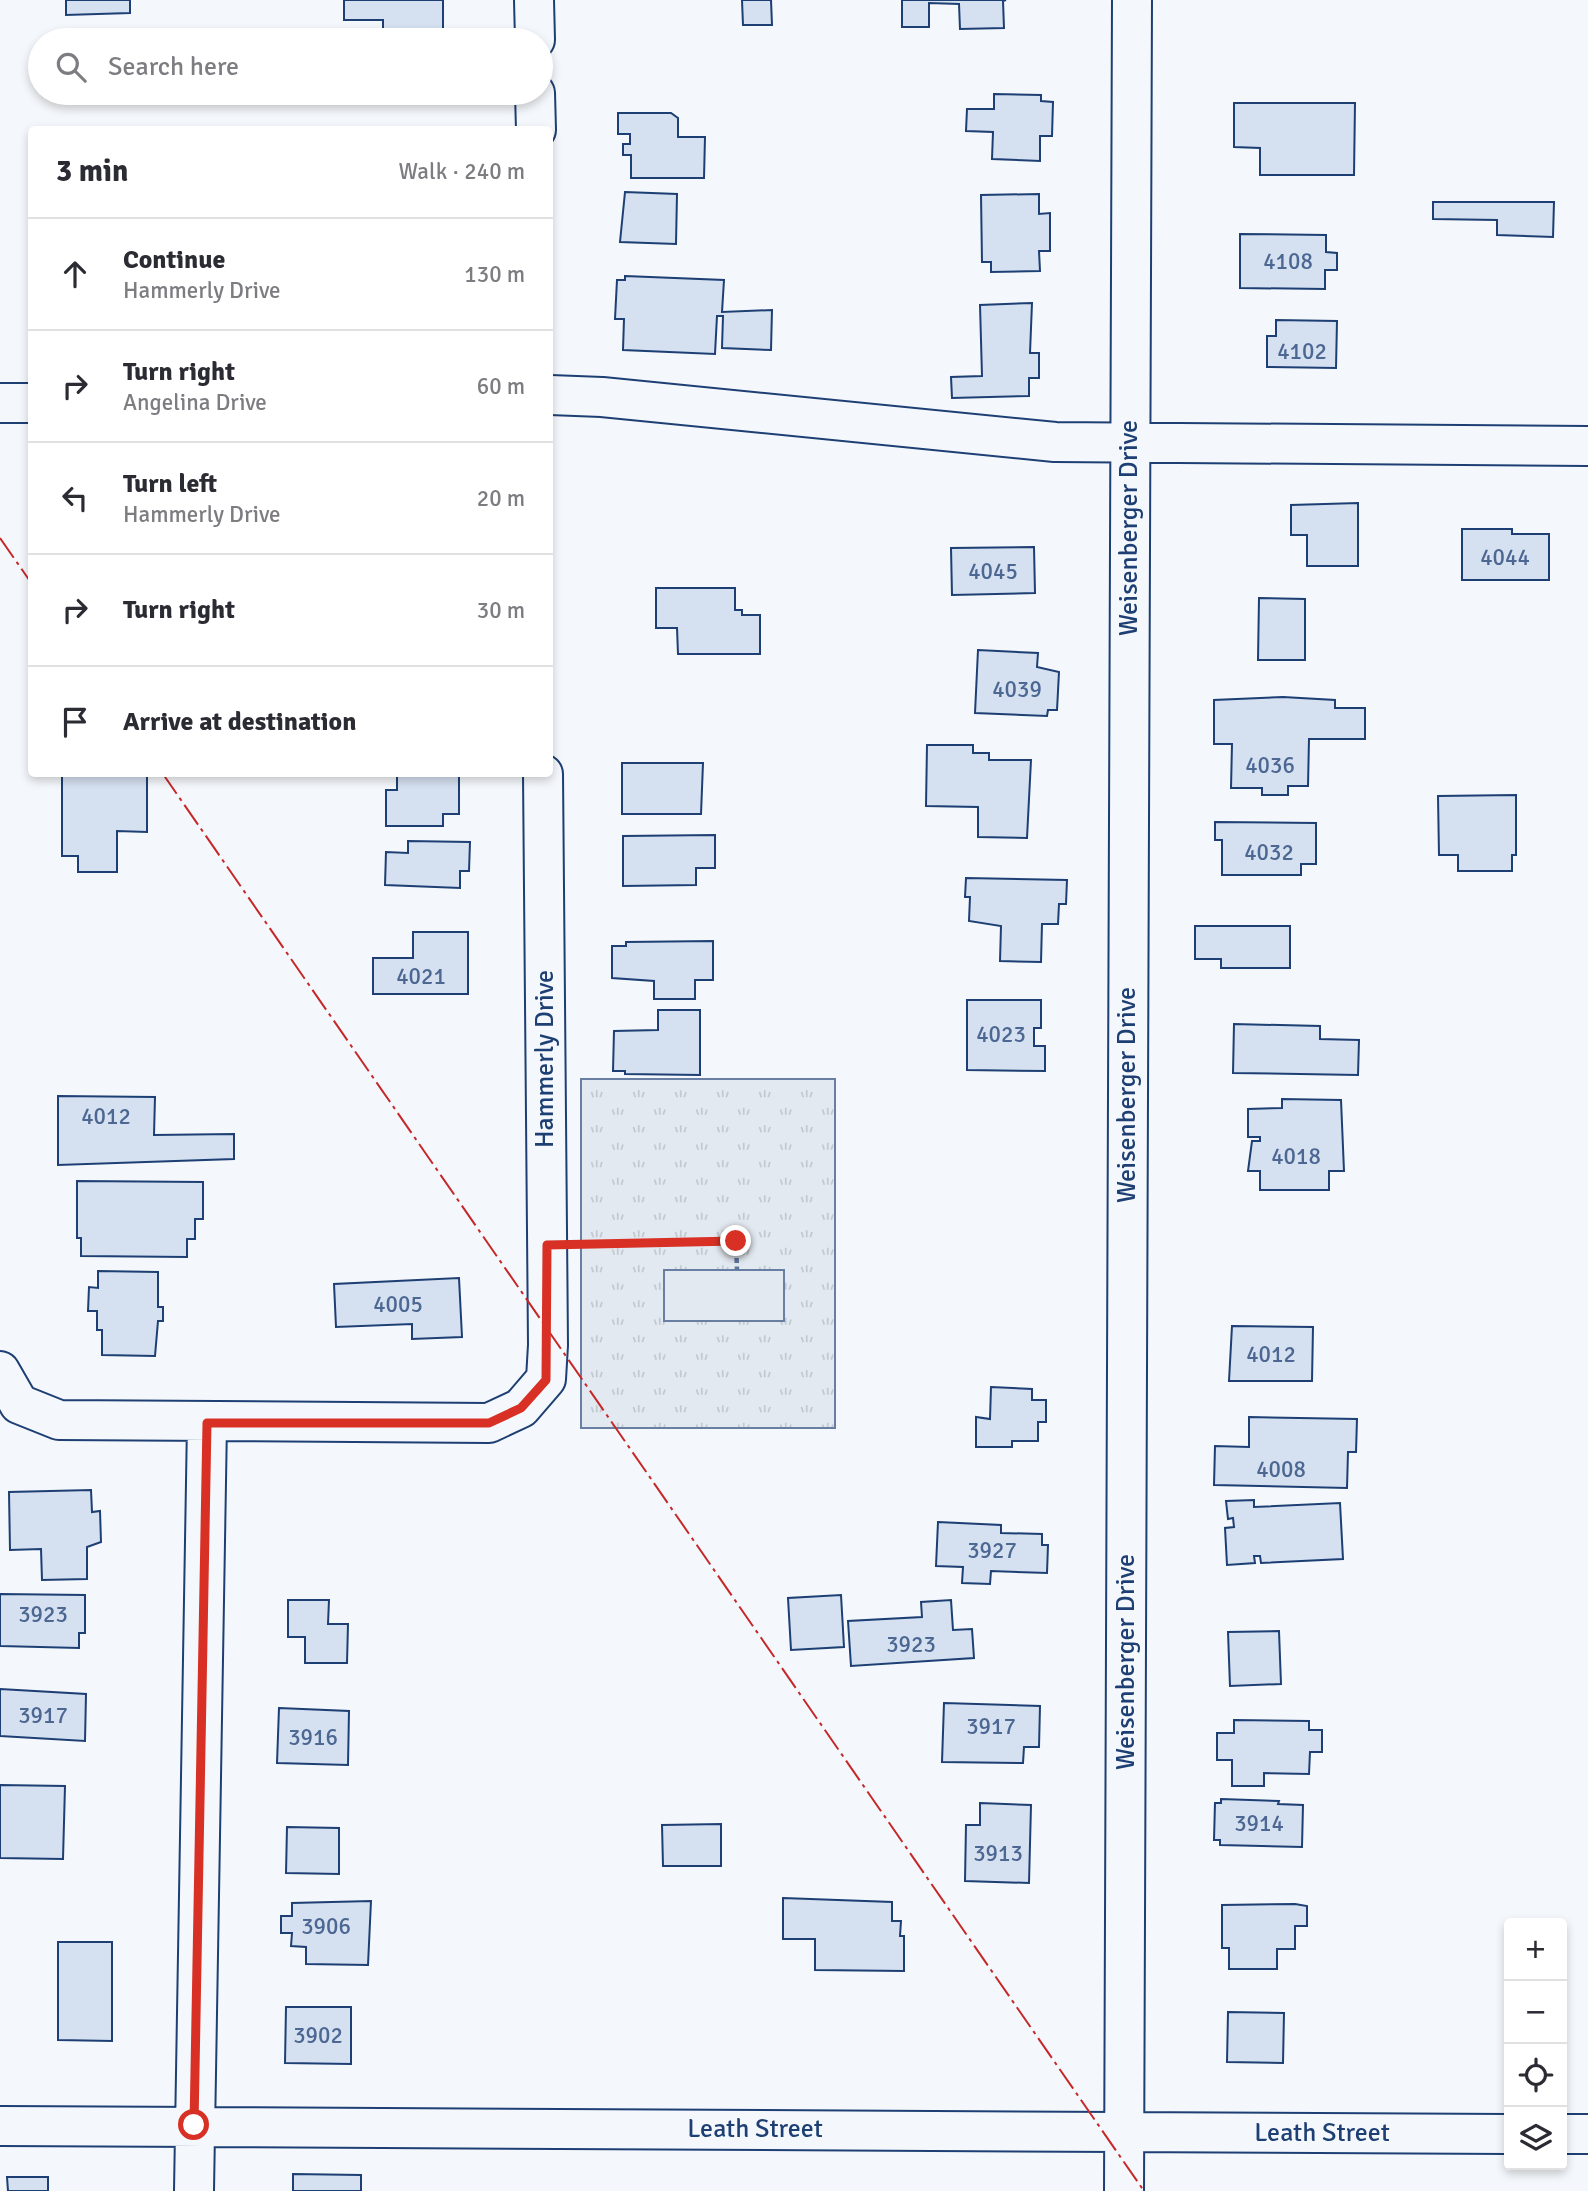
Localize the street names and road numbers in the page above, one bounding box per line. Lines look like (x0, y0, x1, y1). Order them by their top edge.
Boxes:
street label: Weisenberger Drive (1113, 420, 1145, 636)
street label: Hammerly Drive (529, 970, 561, 1148)
street label: Weisenberger Drive (1111, 987, 1143, 1203)
street label: Weisenberger Drive (1110, 1554, 1142, 1770)
street label: Leath Street (687, 2113, 823, 2145)
street label: Leath Street (1254, 2117, 1390, 2149)

